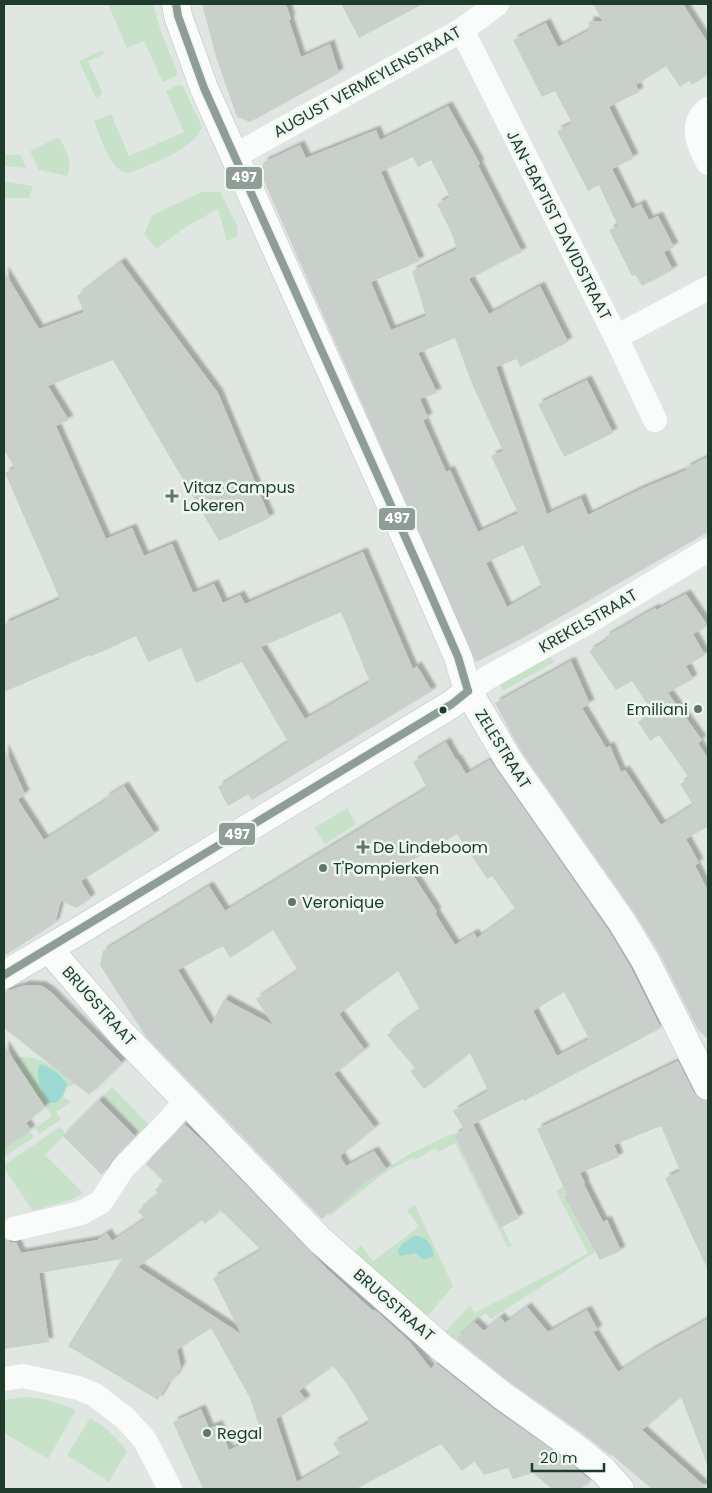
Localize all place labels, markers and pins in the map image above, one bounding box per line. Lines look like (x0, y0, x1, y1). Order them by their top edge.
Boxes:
place label: Vitaz Campus Lokeren (183, 476, 295, 517)
marker: Vitaz Campus Lokeren (165, 489, 179, 503)
place label: Emiliani (627, 698, 688, 721)
marker: Emiliani (692, 703, 704, 715)
unlabelled marker (438, 705, 448, 715)
place label: De Lindeboom (373, 836, 488, 859)
marker: De Lindeboom (357, 841, 369, 853)
place label: T'Pompierken (333, 857, 439, 880)
marker: T'Pompierken (317, 862, 329, 874)
place label: Veronique (302, 891, 384, 914)
marker: Veronique (286, 896, 298, 908)
place label: Regal (217, 1422, 262, 1445)
marker: Regal (201, 1427, 213, 1439)

